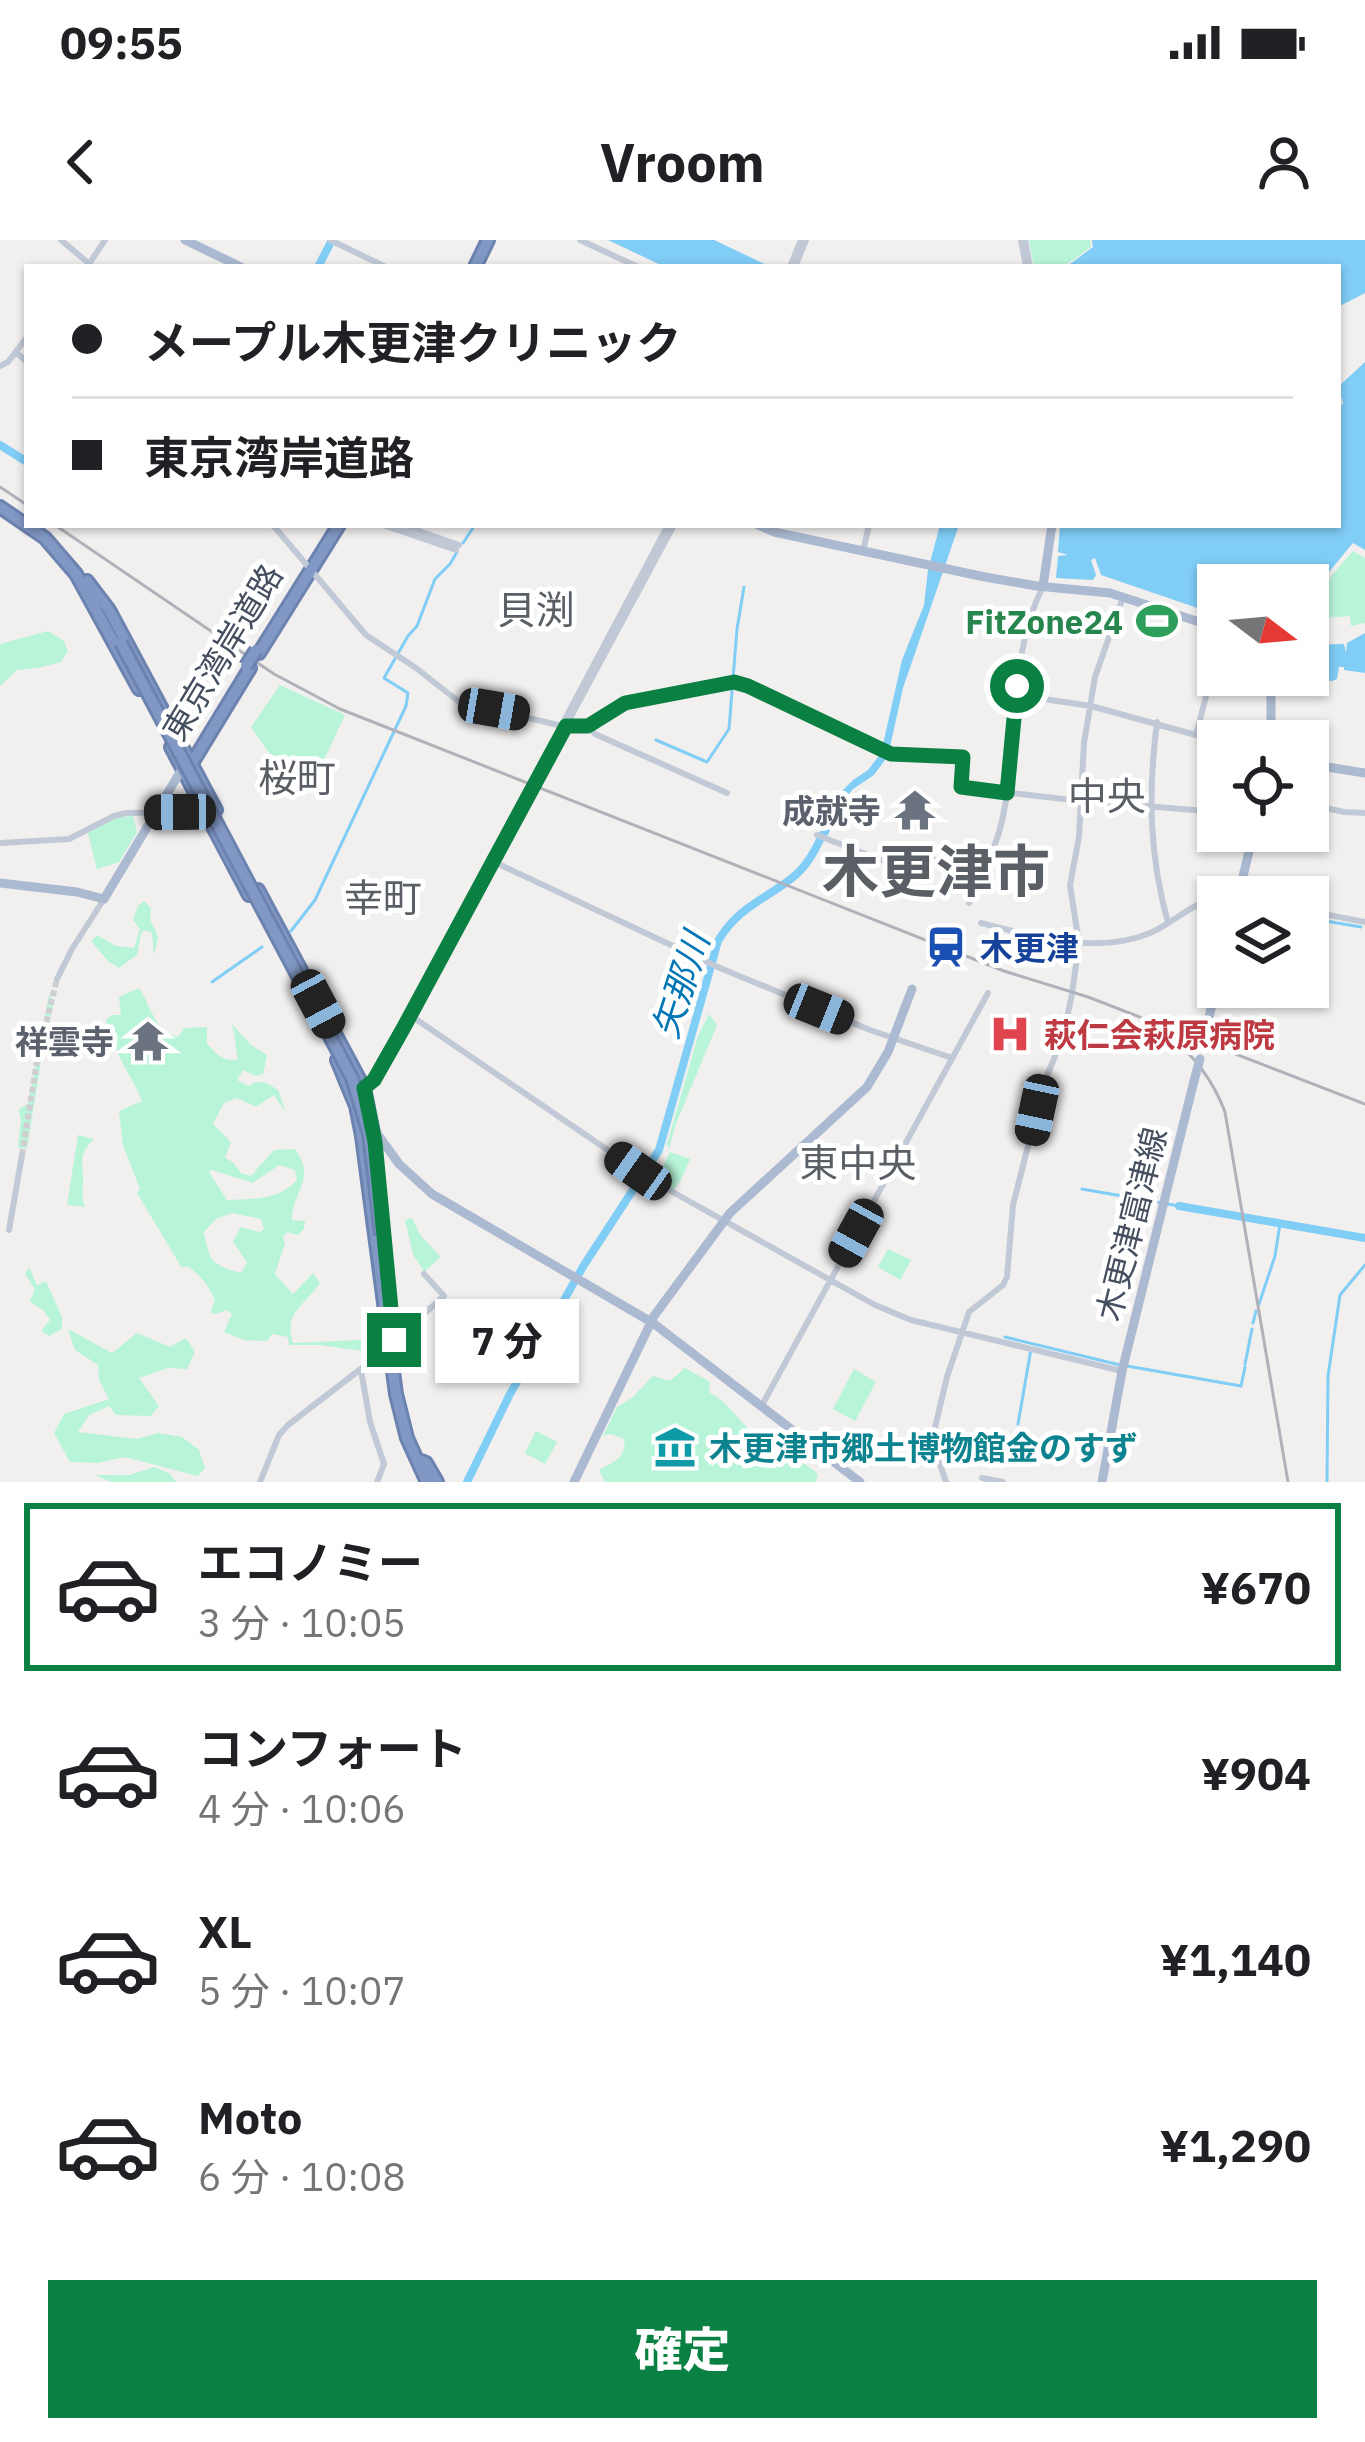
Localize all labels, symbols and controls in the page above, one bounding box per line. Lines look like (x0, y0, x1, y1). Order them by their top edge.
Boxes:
text: 09:55 (60, 13, 183, 71)
text: Vroom (600, 127, 765, 197)
icon: back (48, 129, 114, 195)
icon: person (1251, 129, 1317, 195)
text: メープル木更津クリニック (144, 313, 681, 371)
text: 東京湾岸道路 (144, 428, 414, 486)
street label: 東京湾岸道路 (153, 556, 291, 748)
north arrow (1197, 564, 1329, 696)
map controls (1197, 564, 1329, 1008)
district label: 貝渕 (497, 584, 575, 635)
sports icon: FitZone24 (1134, 598, 1180, 644)
place label: FitZone24 (965, 600, 1123, 643)
route start (990, 659, 1044, 713)
car (455, 685, 533, 733)
button: locate (1197, 720, 1329, 852)
district label: 桜町 (258, 752, 336, 803)
district label: 中央 (1068, 770, 1146, 821)
temple icon: 成就寺 (892, 787, 938, 833)
place label: 成就寺 (782, 789, 881, 832)
car (144, 793, 216, 831)
district label: 木更津市 (822, 834, 1050, 908)
district label: 幸町 (344, 872, 422, 923)
button: layers (1197, 876, 1329, 1008)
water label: 矢那川 (641, 923, 720, 1044)
station icon: 木更津 (923, 924, 969, 970)
place label: 木更津 (980, 926, 1079, 969)
car (285, 964, 351, 1044)
car (779, 979, 859, 1039)
hospital icon: 萩仁会萩原病院 (987, 1011, 1033, 1057)
place label: 萩仁会萩原病院 (1044, 1013, 1275, 1056)
temple icon: 祥雲寺 (125, 1018, 171, 1064)
place label: 祥雲寺 (15, 1020, 114, 1063)
car (1012, 1071, 1062, 1149)
street label: 木更津富津線 (1086, 1123, 1176, 1325)
car (598, 1136, 678, 1206)
district label: 東中央 (799, 1137, 917, 1188)
car (823, 1193, 889, 1273)
callout: 7 分 (436, 1298, 580, 1382)
route end (367, 1313, 421, 1367)
text: 7 分 (471, 1315, 543, 1366)
museum icon: 木更津市郷土博物館金のすず (652, 1424, 698, 1470)
place label: 木更津市郷土博物館金のすず (709, 1426, 1138, 1469)
icon: car (54, 1533, 162, 1641)
text: エコノミー (198, 1533, 423, 1591)
text: ¥670 (1201, 1558, 1311, 1616)
text: 3 分 · 10:05 (198, 1597, 406, 1648)
icon: car (54, 1719, 162, 1827)
text: コンフォート (198, 1719, 467, 1777)
text: ¥904 (1201, 1744, 1311, 1802)
text: 4 分 · 10:06 (198, 1783, 406, 1834)
text: XL (198, 1902, 252, 1960)
icon: car (54, 1905, 162, 2013)
text: ¥1,140 (1160, 1930, 1311, 1988)
text: 5 分 · 10:07 (198, 1965, 406, 2016)
text: Moto (198, 2088, 302, 2146)
icon: car (54, 2091, 162, 2199)
text: ¥1,290 (1160, 2116, 1311, 2174)
text: 6 分 · 10:08 (198, 2151, 406, 2202)
button: 確定 (48, 2280, 1317, 2418)

